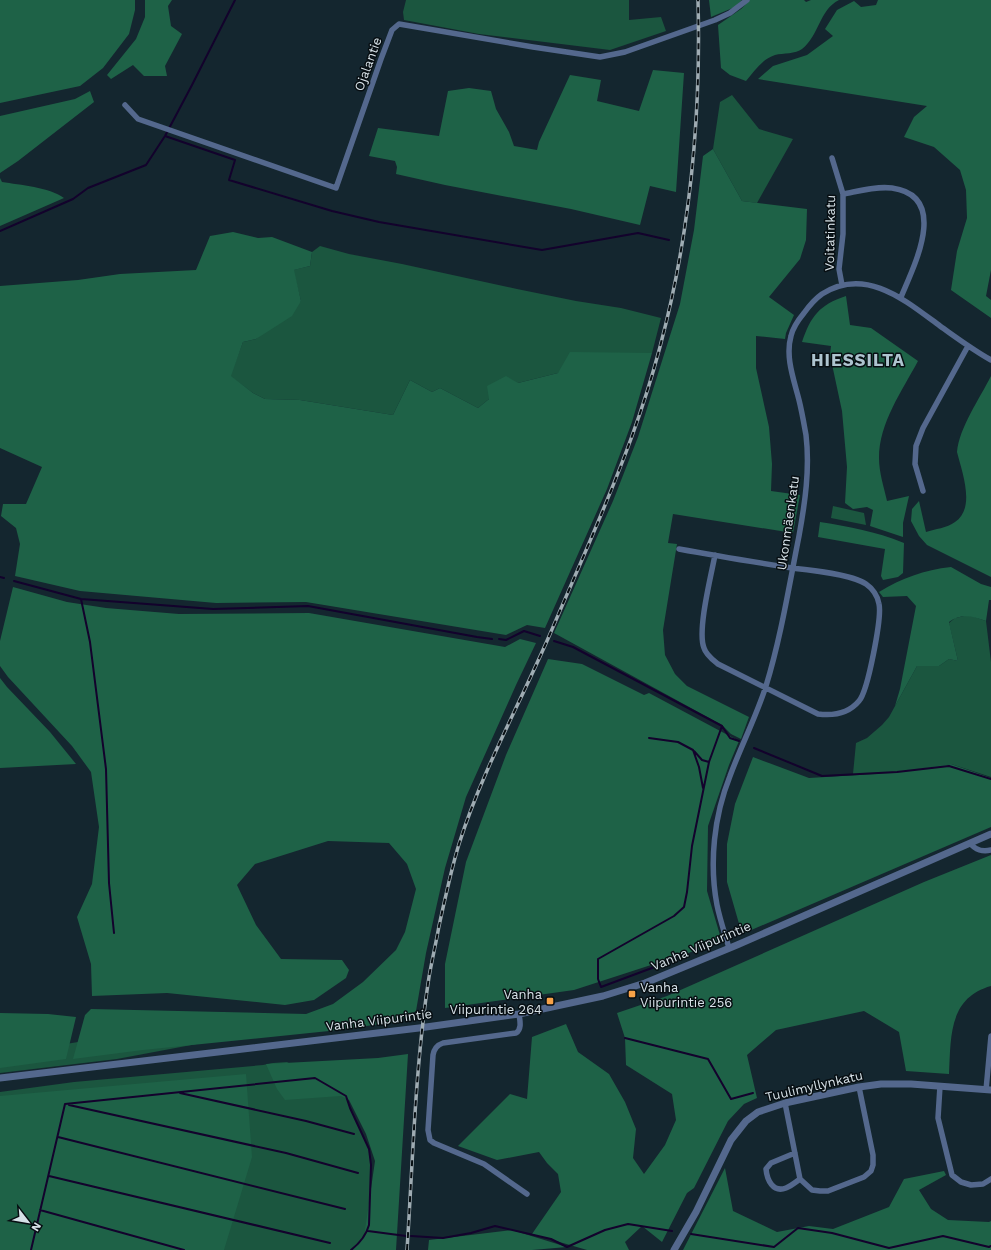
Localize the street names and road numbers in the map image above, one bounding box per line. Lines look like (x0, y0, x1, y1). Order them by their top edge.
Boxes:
street label: Ojalantie (351, 35, 385, 93)
street label: Voitatinkatu (822, 195, 838, 271)
street label: Ukonmäenkatu (774, 475, 802, 571)
street label: Vanha Viipurintie (649, 918, 753, 974)
street label: Vanha Viipurintie (325, 1006, 433, 1034)
street label: Tuulimyllynkatu (764, 1067, 864, 1105)

